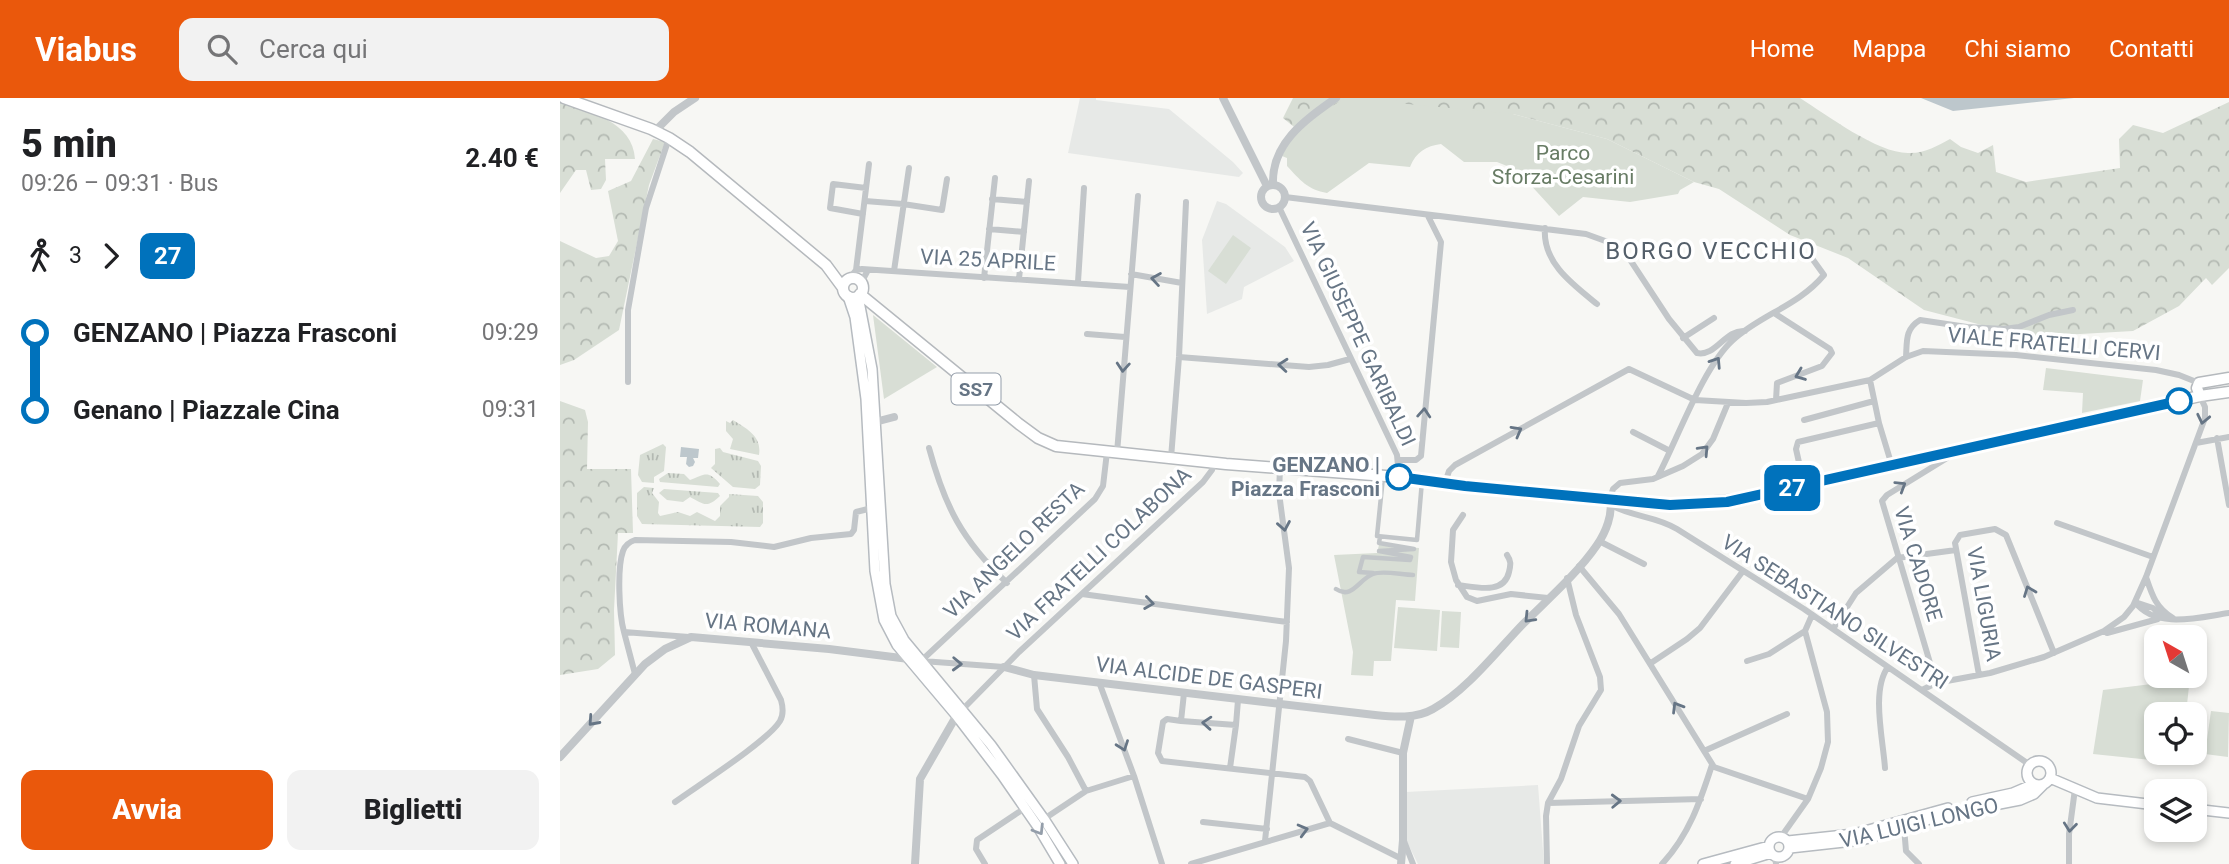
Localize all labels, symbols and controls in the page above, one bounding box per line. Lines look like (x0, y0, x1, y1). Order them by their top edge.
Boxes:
search box (179, 18, 669, 81)
text: Viabus (35, 30, 137, 69)
icon: search (203, 30, 241, 68)
text: Cerca qui (259, 34, 368, 64)
text: Home (1750, 35, 1814, 63)
text: Mappa (1852, 35, 1926, 63)
text: Chi siamo (1964, 35, 2071, 63)
text: Contatti (2109, 35, 2194, 63)
text: 5 min (21, 122, 117, 166)
park label: Parco Sforza-Cesarini (1492, 141, 1634, 189)
text: 2.40 € (465, 143, 539, 173)
text: 09:26 – 09:31 · Bus (21, 170, 218, 197)
street label: VIA GIUSEPPE GARIBALDI (1296, 218, 1420, 450)
icon: walk (21, 237, 59, 275)
icon: forward (92, 237, 130, 275)
district label: BORGO VECCHIO (1605, 237, 1817, 265)
text: 3 (69, 242, 82, 269)
text: 27 (154, 242, 181, 270)
street label: VIA 25 APRILE (920, 244, 1057, 276)
one-way arrow (1150, 271, 1162, 286)
text: GENZANO | Piazza Frasconi (73, 318, 397, 348)
text: 09:29 (482, 319, 539, 346)
street label: VIALE FRATELLI CERVI (1946, 323, 2162, 365)
one-way arrow (1708, 357, 1720, 370)
one-way arrow (1277, 358, 1288, 373)
one-way arrow (1116, 362, 1131, 373)
one-way arrow (1795, 366, 1807, 380)
road number: SS7 (952, 374, 1000, 404)
unlabelled marker (2166, 388, 2192, 414)
text: Genano | Piazzale Cina (73, 395, 340, 425)
text: 09:31 (482, 396, 539, 423)
one-way arrow (1416, 407, 1431, 418)
one-way arrow (2196, 413, 2211, 425)
one-way arrow (1510, 426, 1522, 439)
one-way arrow (1695, 445, 1708, 458)
place label: GENZANO | Piazza Frasconi (1231, 453, 1380, 501)
street label: VIA FRATELLI COLABONA (1002, 462, 1196, 646)
marker: GENZANO | Piazza Frasconi (1386, 464, 1412, 490)
line badge: 27 (1760, 465, 1824, 511)
text: 27 (1778, 474, 1806, 502)
street label: VIA ANGELO RESTA (939, 477, 1090, 623)
one-way arrow (1894, 481, 1907, 494)
street label: VIA CADORE (1889, 504, 1947, 624)
one-way arrow (1276, 520, 1291, 532)
street label: VIA SEBASTIANO SILVESTRI (1717, 530, 1953, 694)
street label: VIA LIGURIA (1962, 545, 2006, 663)
one-way arrow (2024, 586, 2038, 598)
one-way arrow (1144, 596, 1155, 611)
street label: VIA ROMANA (704, 609, 832, 643)
one-way arrow (1525, 609, 1538, 622)
north arrow (2144, 625, 2207, 688)
map controls (2144, 625, 2207, 842)
street label: VIA ALCIDE DE GASPERI (1094, 652, 1324, 704)
one-way arrow (951, 657, 962, 672)
one-way arrow (1673, 701, 1686, 714)
button: locate (2144, 702, 2207, 765)
one-way arrow (588, 713, 601, 726)
one-way arrow (1202, 716, 1213, 731)
one-way arrow (1115, 739, 1129, 751)
button: Avvia (21, 770, 273, 850)
button: Biglietti (287, 770, 539, 850)
button: layers (2144, 779, 2207, 842)
one-way arrow (1611, 793, 1622, 809)
street label: VIA LUIGI LONGO (1837, 793, 2001, 853)
one-way arrow (2063, 821, 2078, 832)
one-way arrow (1031, 822, 1044, 835)
one-way arrow (1297, 824, 1309, 839)

